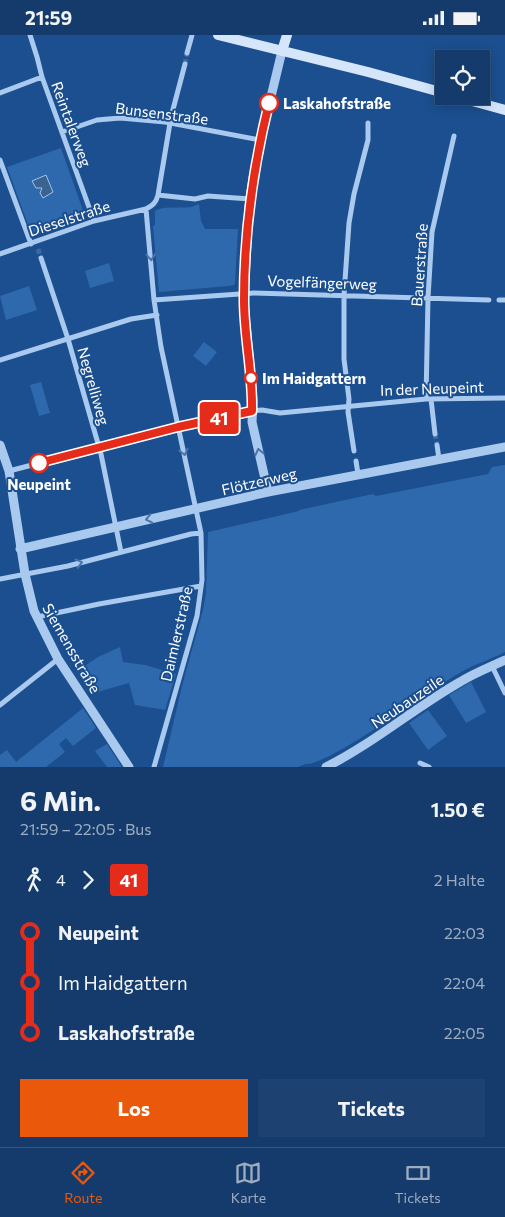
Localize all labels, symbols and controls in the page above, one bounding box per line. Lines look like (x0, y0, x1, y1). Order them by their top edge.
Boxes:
text: 21:59 (25, 6, 72, 29)
map controls (435, 50, 490, 105)
button: locate (435, 50, 490, 105)
street label: Reintalerweg (48, 79, 96, 169)
marker: Laskahofstraße (259, 93, 279, 113)
place label: Laskahofstraße (283, 94, 391, 112)
street label: Bunsenstraße (114, 98, 210, 128)
street label: Dieselstraße (26, 196, 112, 240)
street label: Bauerstraße (407, 223, 431, 307)
one-way arrow (145, 254, 156, 262)
street label: Vogelfängerweg (267, 271, 377, 293)
street label: Negrelliweg (74, 345, 114, 427)
place label: Im Haidgattern (262, 369, 366, 387)
marker: Im Haidgattern (244, 371, 258, 385)
street label: In der Neupeint (380, 377, 484, 399)
line badge: 41 (196, 402, 242, 434)
text: 41 (210, 407, 228, 429)
one-way arrow (178, 447, 189, 456)
one-way arrow (254, 447, 265, 456)
marker: Neupeint (29, 453, 49, 473)
street label: Flötzerweg (220, 464, 298, 498)
place label: Neupeint (7, 475, 71, 493)
one-way arrow (145, 513, 154, 524)
one-way arrow (75, 558, 84, 569)
street label: Daimlerstraße (156, 585, 196, 683)
street label: Siemensstraße (39, 600, 105, 696)
street label: Neubauzeile (367, 670, 447, 732)
text: 6 Min. (20, 783, 101, 817)
text: 1.50 € (431, 798, 485, 821)
text: 21:59 – 22:05 · Bus (20, 819, 152, 838)
icon: walk (20, 866, 48, 894)
icon: forward (74, 866, 102, 894)
text: 41 (120, 869, 138, 891)
text: 4 (56, 870, 66, 889)
text: 2 Halte (434, 870, 485, 889)
text: Neupeint (58, 921, 139, 944)
text: 22:03 (444, 923, 485, 942)
text: Im Haidgattern (58, 971, 188, 994)
text: 22:04 (443, 973, 485, 992)
text: Laskahofstraße (58, 1021, 195, 1044)
text: 22:05 (444, 1023, 485, 1042)
button: Los (20, 1079, 248, 1137)
button: Tickets (258, 1079, 485, 1137)
tab: Route (64, 1159, 102, 1206)
tab: Karte (231, 1159, 266, 1206)
tab: Tickets (395, 1159, 441, 1206)

